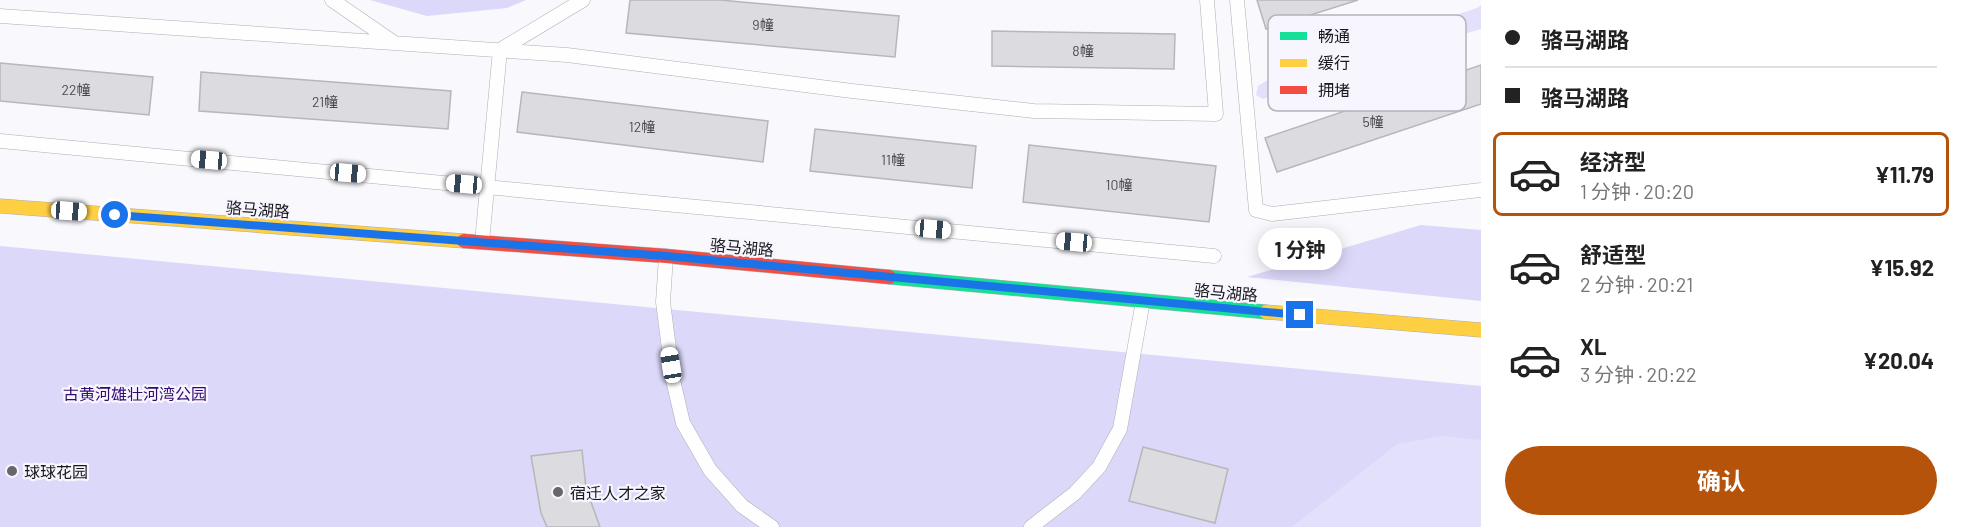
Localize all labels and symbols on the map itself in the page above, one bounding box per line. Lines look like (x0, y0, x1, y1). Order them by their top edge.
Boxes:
legend (1268, 15, 1466, 111)
house number: 9幢 (752, 16, 774, 33)
text: 畅通 (1318, 26, 1350, 45)
house number: 8幢 (1072, 42, 1094, 59)
text: 缓行 (1318, 53, 1350, 72)
text: 拥堵 (1318, 80, 1350, 99)
house number: 22幢 (61, 81, 91, 98)
house number: 21幢 (312, 93, 338, 110)
house number: 5幢 (1362, 113, 1384, 130)
house number: 12幢 (629, 118, 655, 135)
car (190, 149, 228, 171)
house number: 11幢 (881, 151, 905, 168)
car (329, 162, 367, 184)
car (445, 173, 483, 195)
house number: 10幢 (1106, 176, 1132, 193)
street label: 骆马湖路 (225, 197, 291, 221)
car (50, 201, 88, 221)
route start (101, 201, 128, 228)
car (914, 218, 952, 240)
callout: 1 分钟 (1258, 228, 1342, 270)
car (1055, 231, 1093, 253)
street label: 骆马湖路 (709, 235, 775, 259)
street label: 骆马湖路 (1193, 280, 1259, 304)
route end (1286, 301, 1313, 328)
car (659, 346, 683, 384)
park label: 古黄河雄壮河湾公园 (63, 384, 207, 403)
place label: 球球花园 (24, 462, 88, 481)
marker: 球球花园 (5, 464, 19, 478)
place label: 宿迁人才之家 (570, 483, 666, 502)
marker: 宿迁人才之家 (551, 485, 565, 499)

